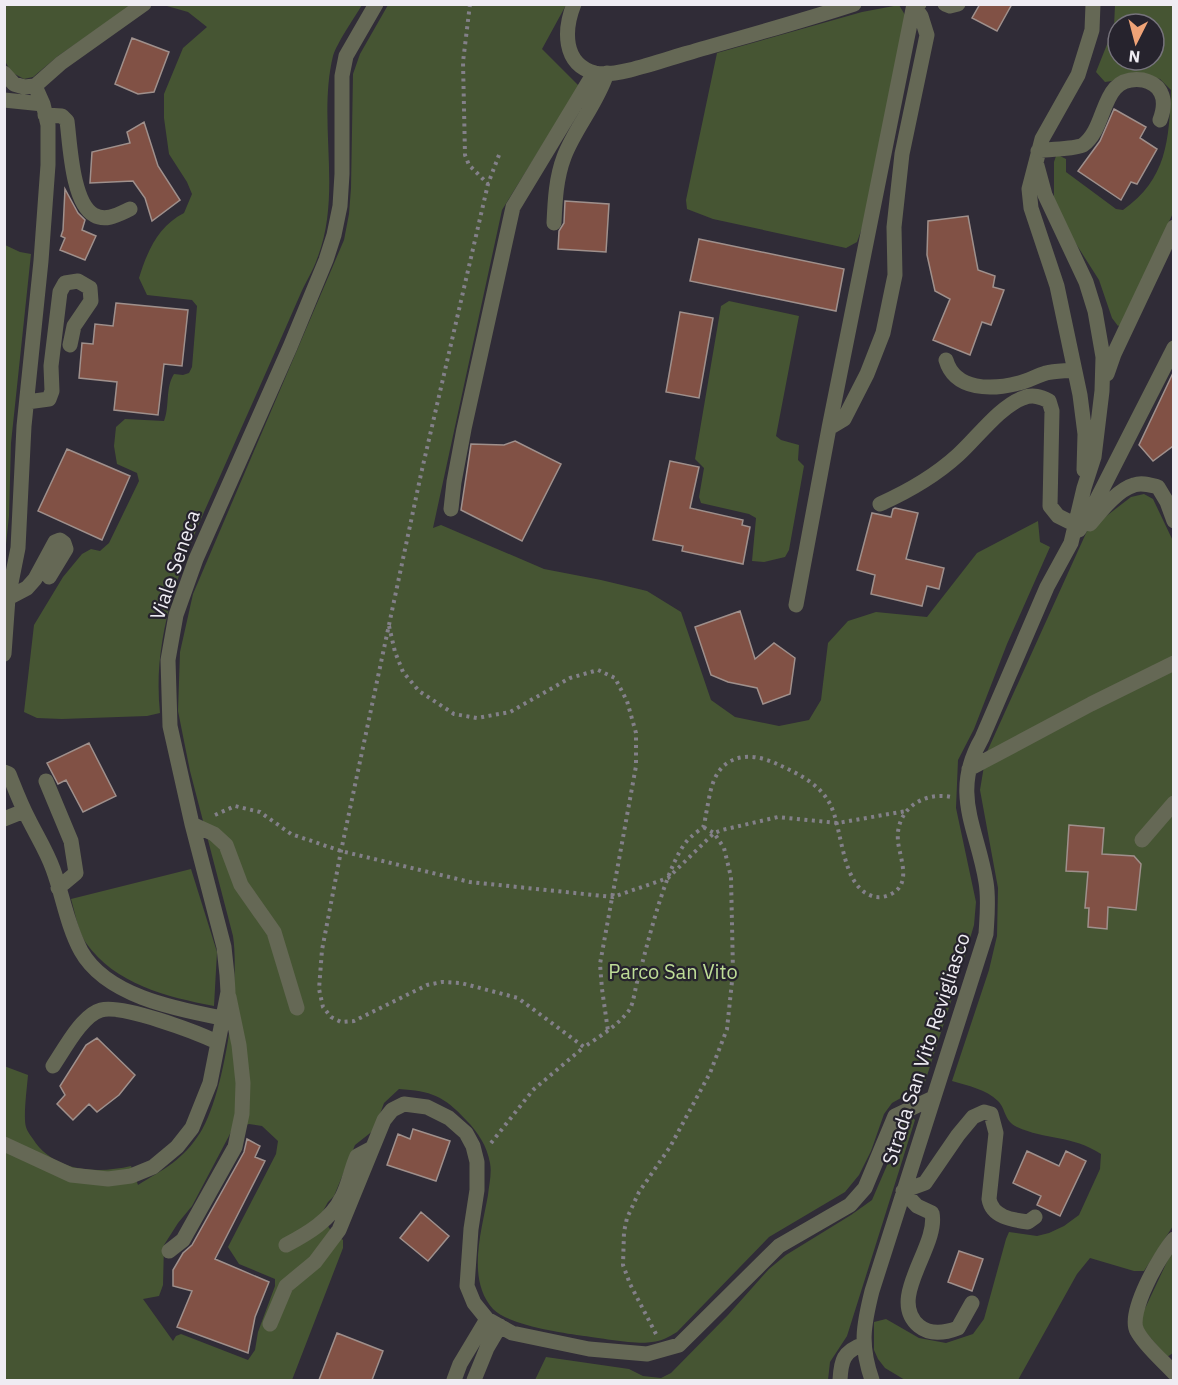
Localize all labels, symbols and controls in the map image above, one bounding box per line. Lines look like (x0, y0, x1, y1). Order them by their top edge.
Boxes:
north arrow (1106, 12, 1166, 72)
text: N (1128, 46, 1141, 67)
street label: Viale Seneca (143, 506, 206, 623)
street label: Strada San Vito Revigliasco (875, 929, 976, 1168)
park label: Parco San Vito (608, 958, 738, 985)

